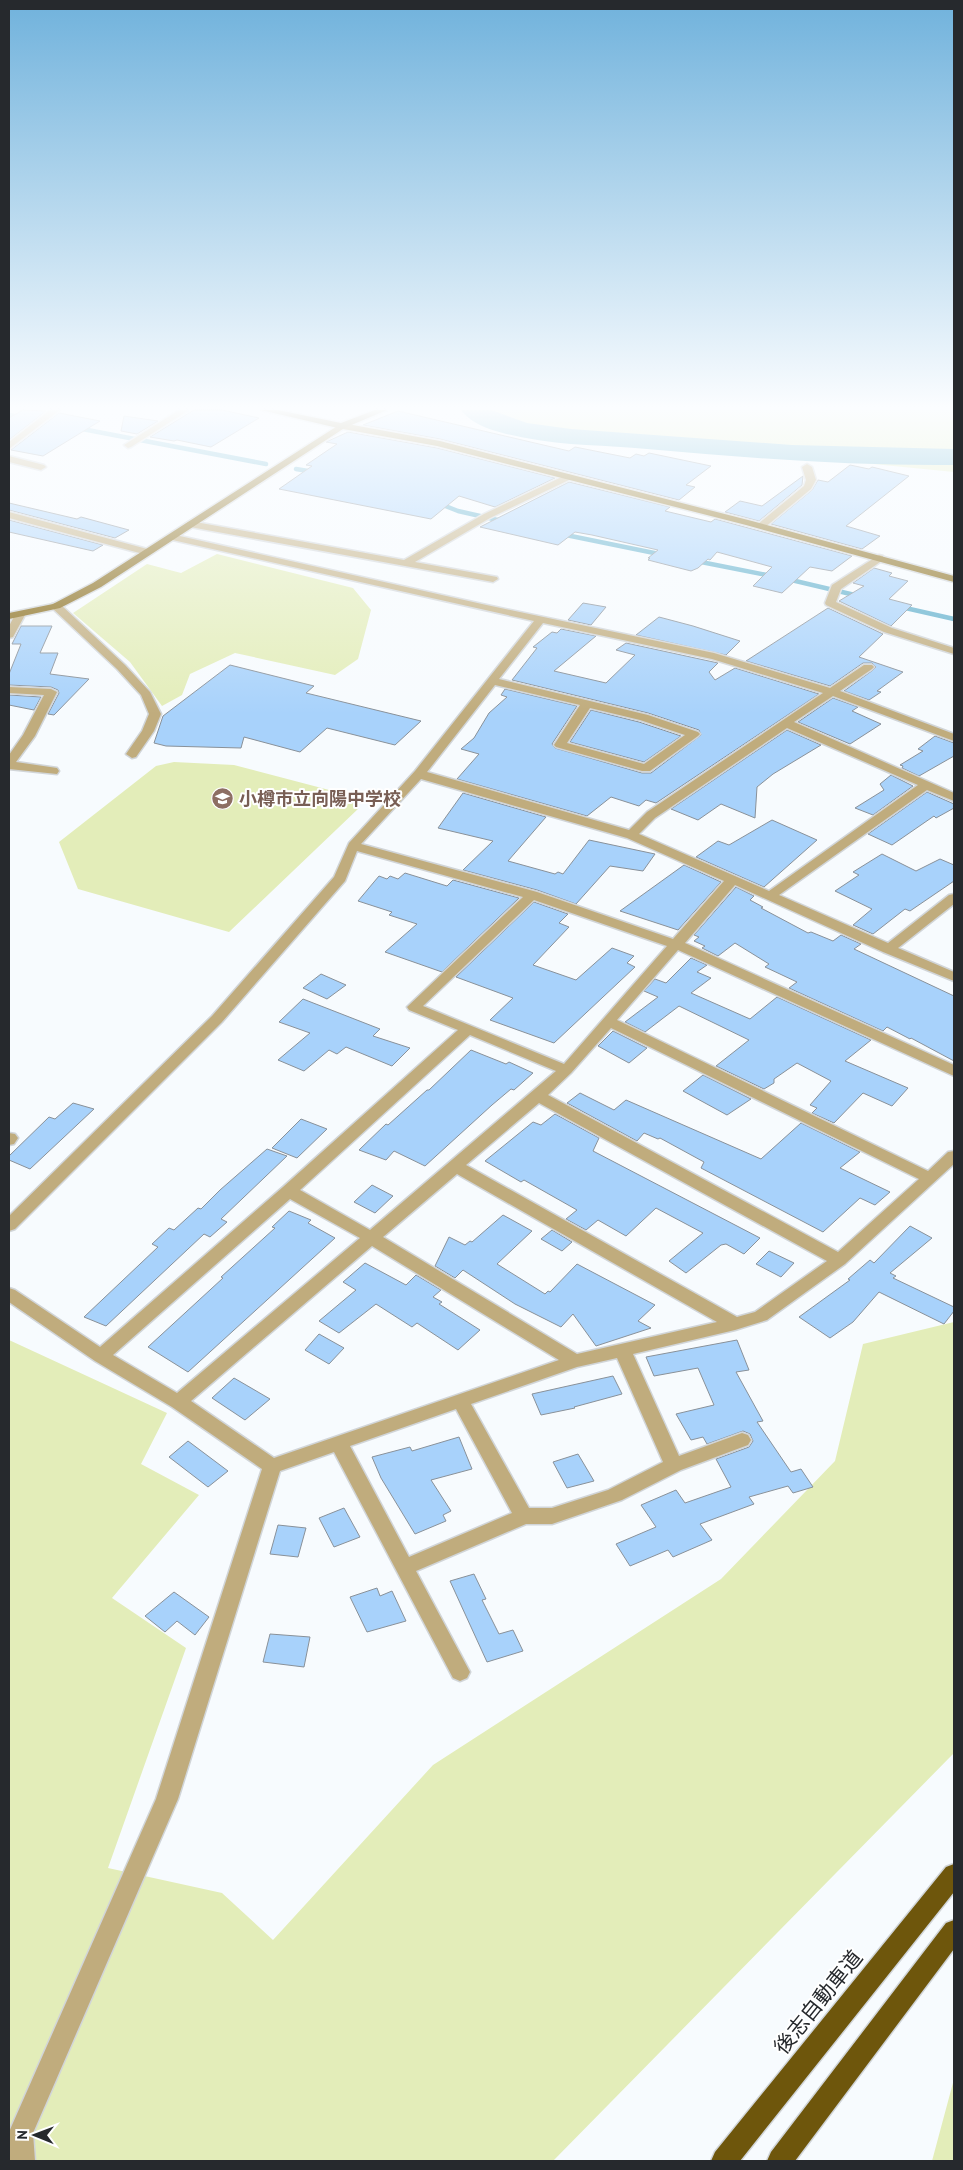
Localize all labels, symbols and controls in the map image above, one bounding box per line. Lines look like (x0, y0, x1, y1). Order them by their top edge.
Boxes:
school or university icon: 小樽市立向陽中学校 (211, 786, 235, 810)
place label: 小樽市立向陽中学校 (239, 787, 401, 810)
street label: 後志自動車道 (768, 1945, 868, 2059)
north arrow (10, 2110, 60, 2160)
text: N (13, 2130, 31, 2140)

